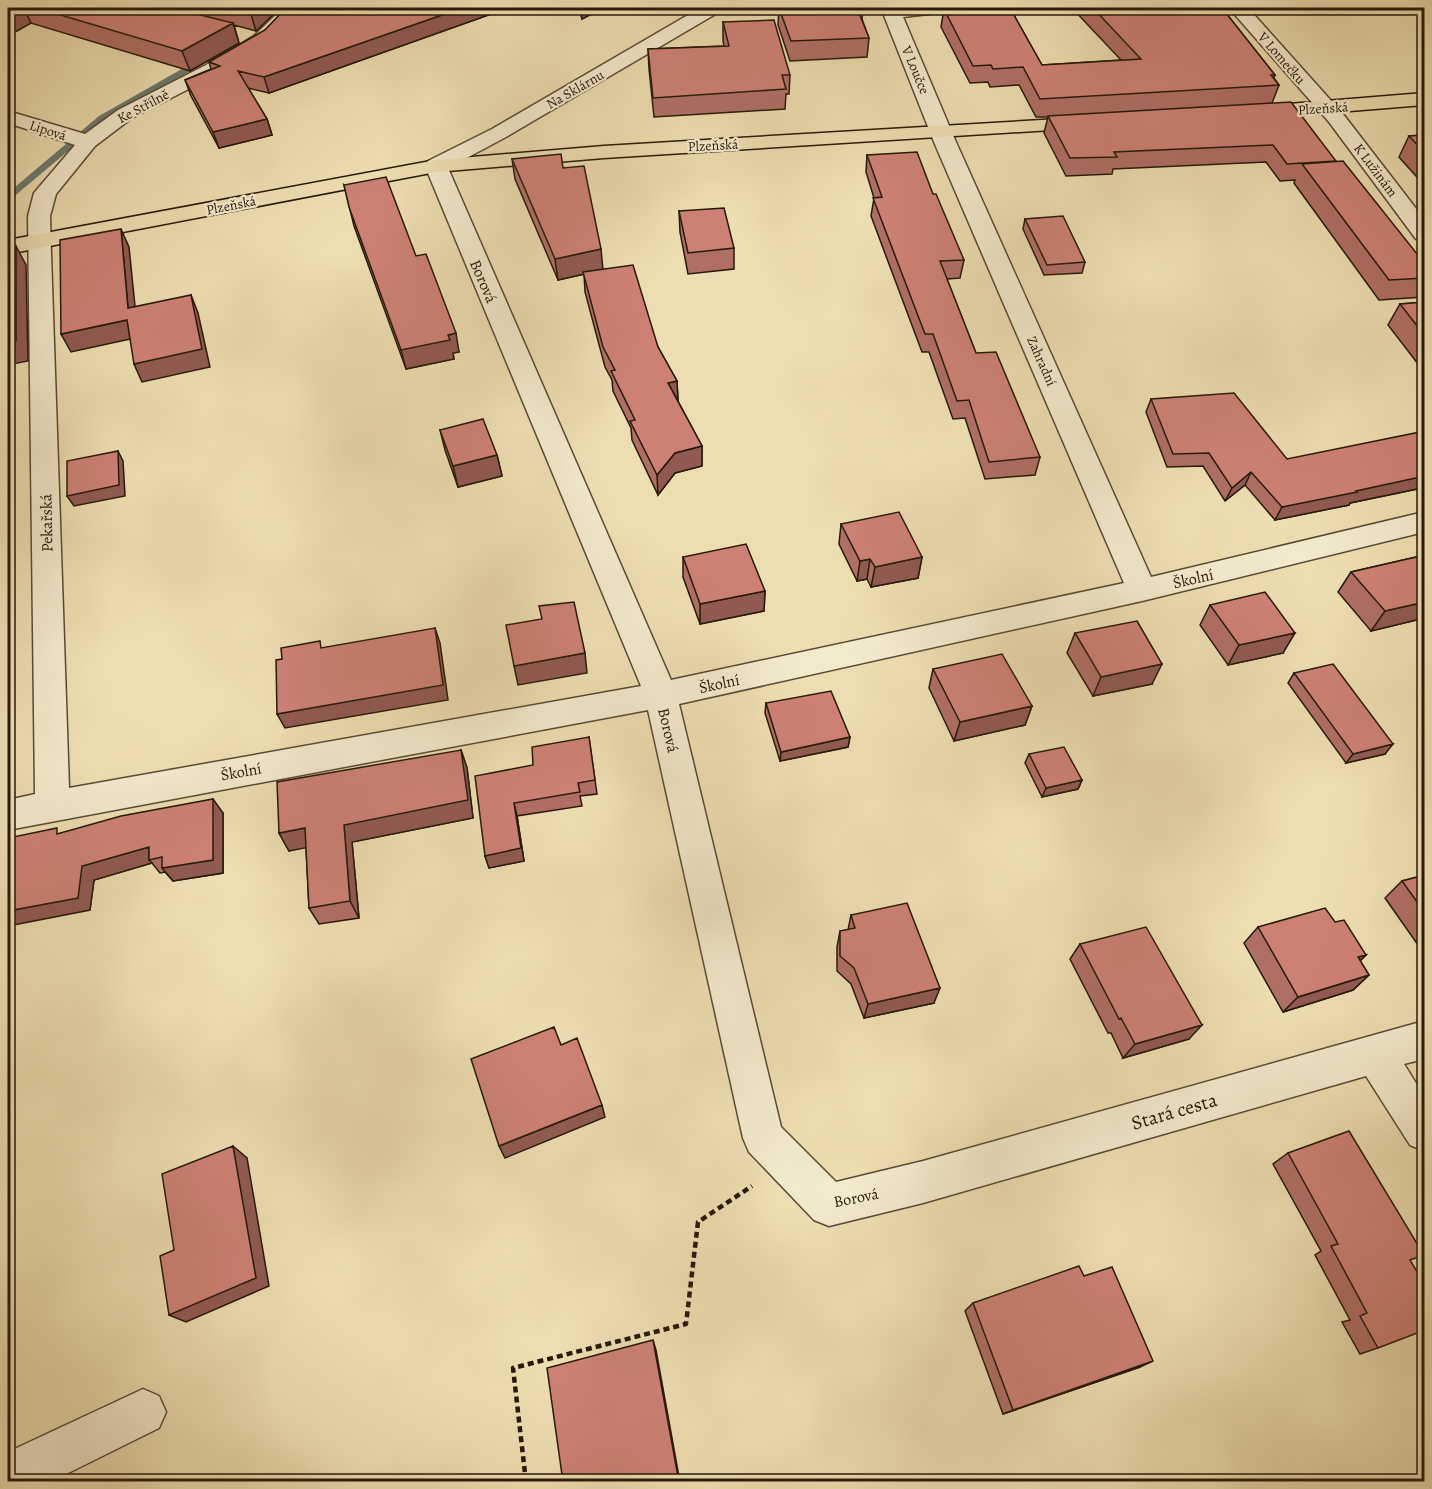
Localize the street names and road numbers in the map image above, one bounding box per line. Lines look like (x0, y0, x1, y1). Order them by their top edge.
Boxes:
street label: V Lomečku (1253, 27, 1310, 89)
street label: V Loučce (897, 42, 934, 97)
street label: Na Sklárnu (543, 65, 608, 114)
street label: Ke Střílně (114, 85, 172, 128)
street label: Plzeňská (1297, 97, 1349, 120)
street label: Lipová (27, 116, 69, 145)
street label: Plzeňská (687, 135, 739, 156)
street label: K Lužinám (1349, 140, 1402, 201)
street label: Plzeňská (204, 191, 258, 220)
street label: Borová (464, 256, 502, 307)
street label: Zahradní (1022, 333, 1061, 389)
street label: Pekařská (35, 493, 59, 552)
street label: Školní (1171, 564, 1216, 594)
street label: Školní (697, 669, 742, 699)
street label: Borová (652, 706, 684, 755)
street label: Školní (219, 758, 263, 786)
street label: Stará cesta (1128, 1086, 1221, 1137)
street label: Borová (832, 1183, 881, 1213)

